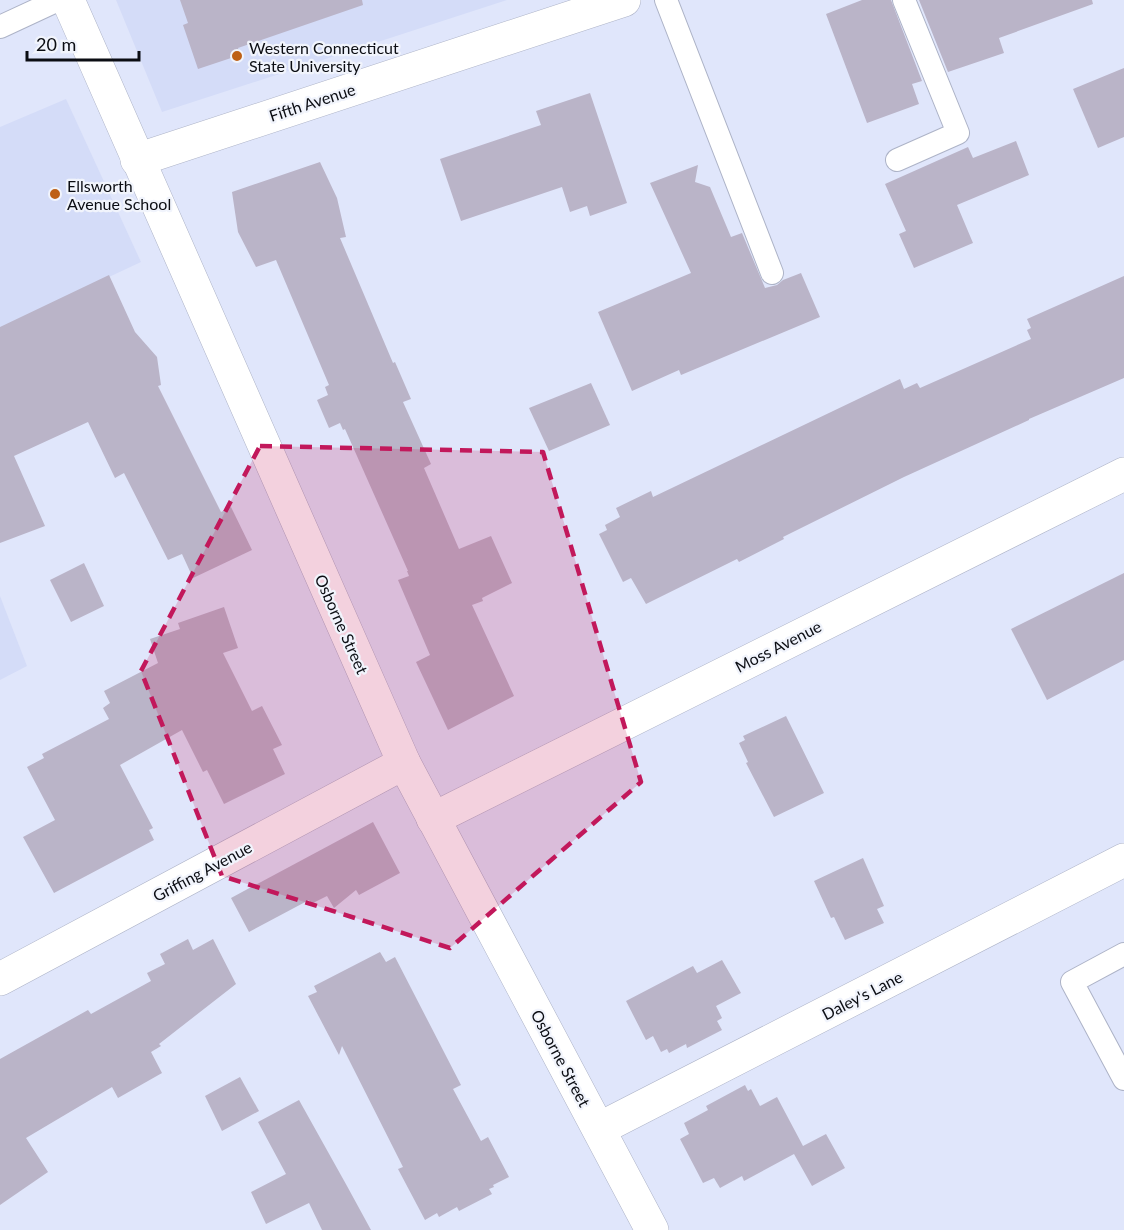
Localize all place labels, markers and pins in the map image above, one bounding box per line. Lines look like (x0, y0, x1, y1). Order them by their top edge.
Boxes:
place label: Western Connecticut State University (249, 38, 399, 75)
marker: Western Connecticut State University (230, 49, 244, 63)
place label: Ellsworth Avenue School (67, 176, 171, 213)
marker: Ellsworth Avenue School (48, 187, 62, 201)

